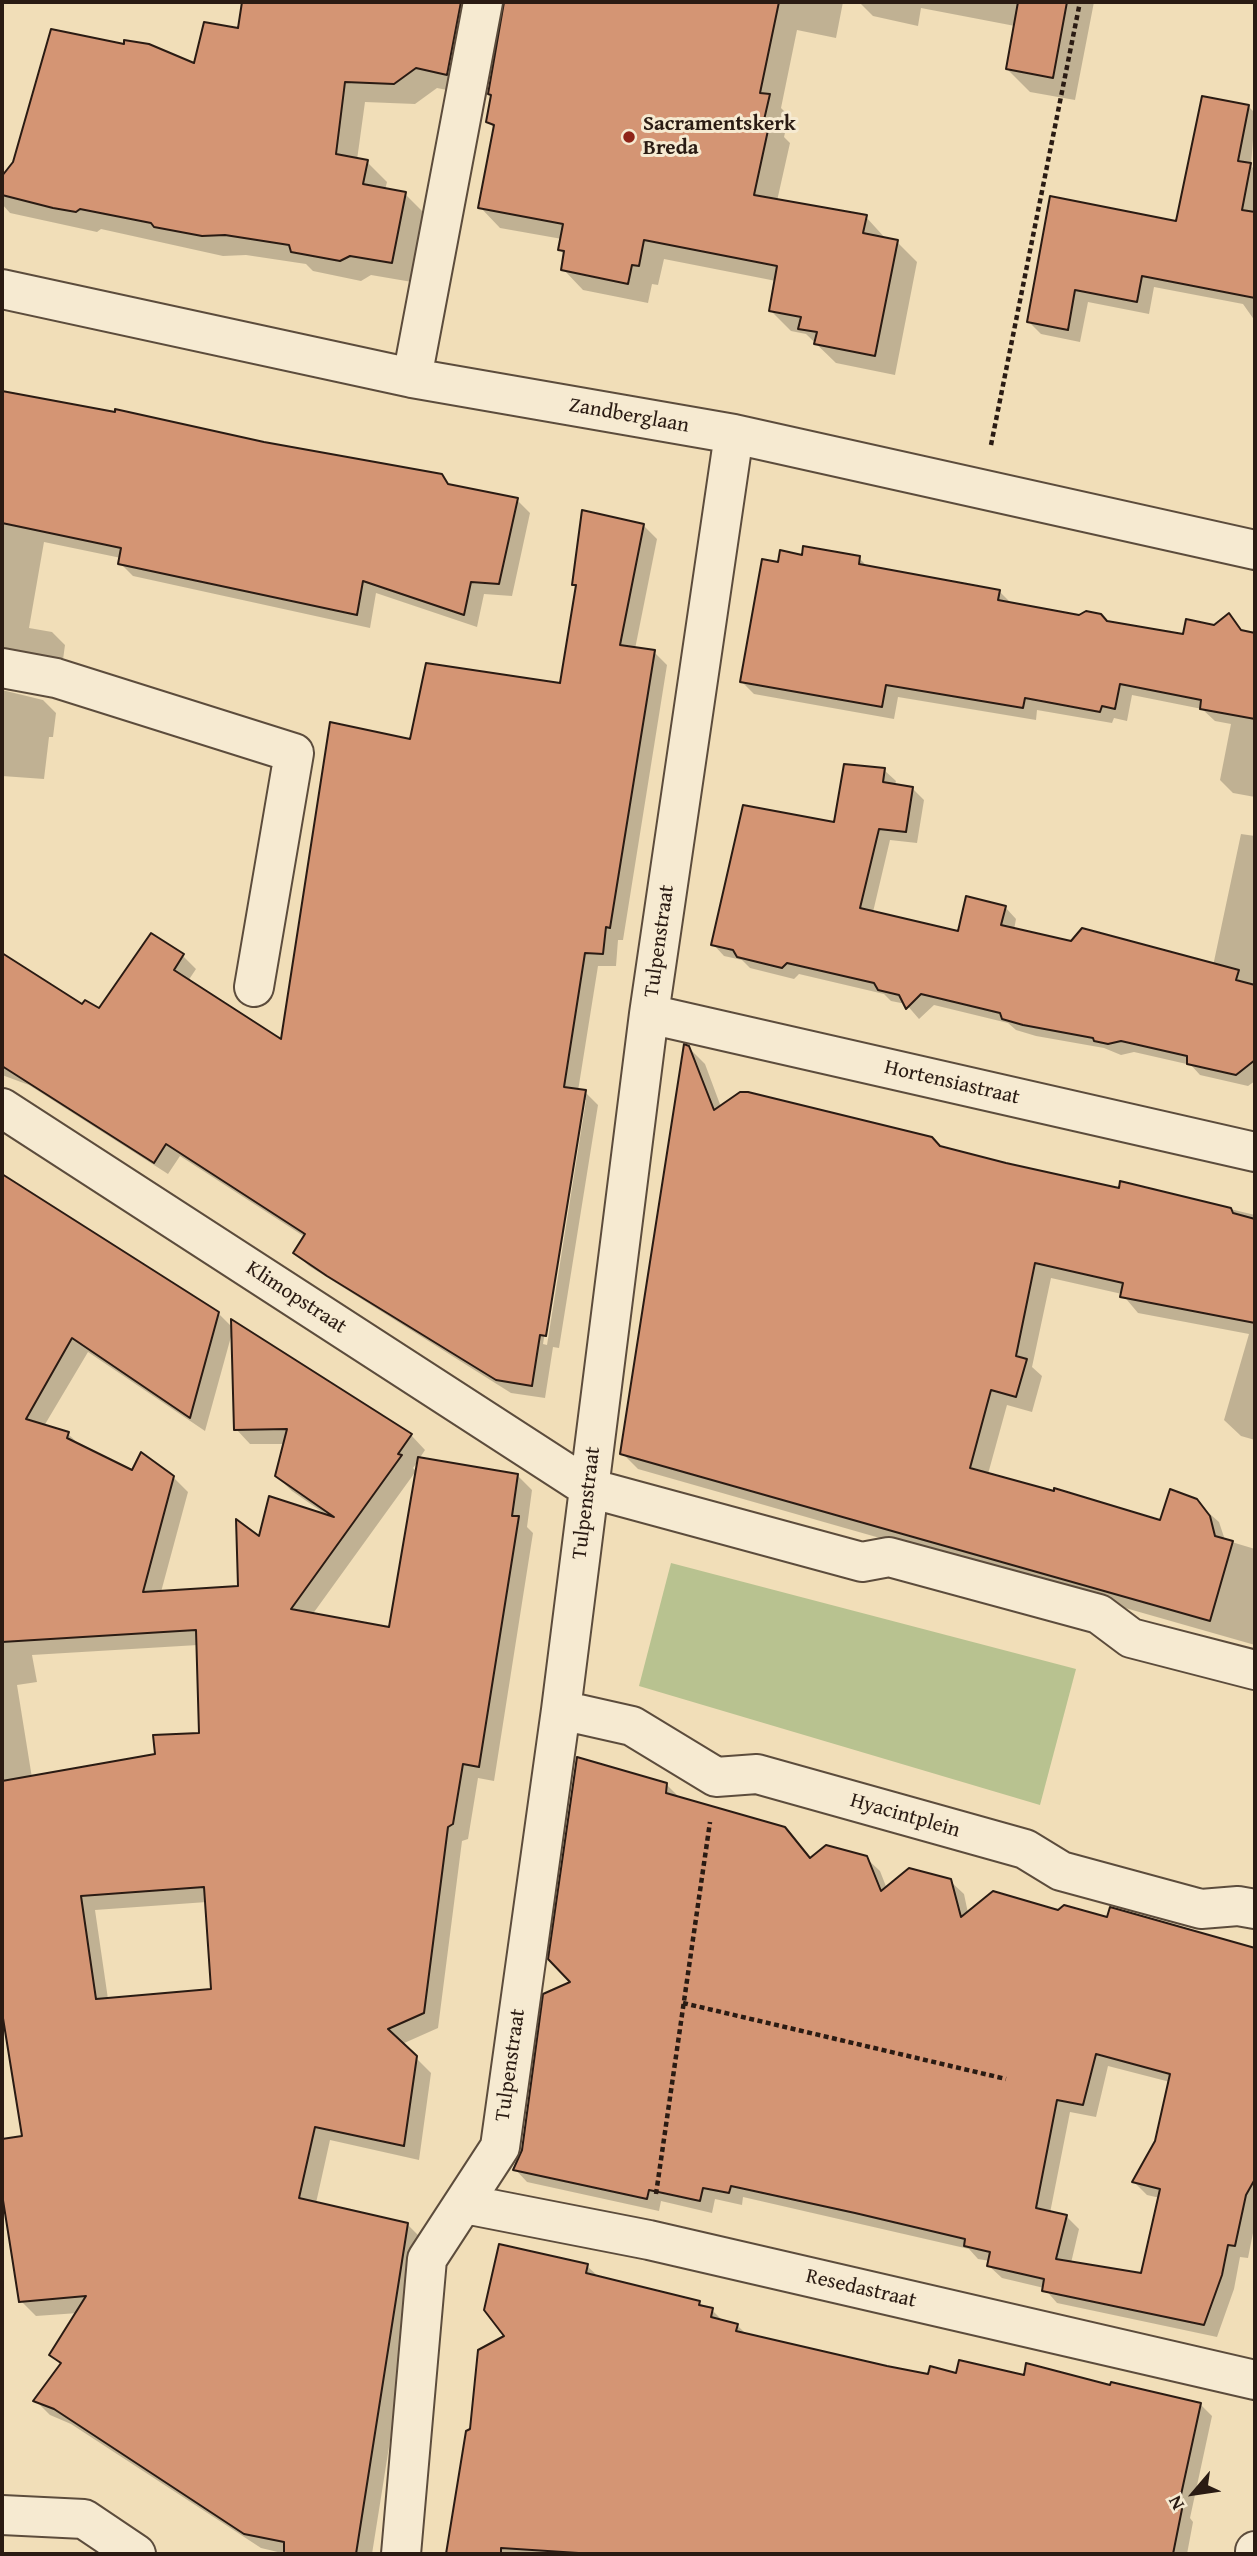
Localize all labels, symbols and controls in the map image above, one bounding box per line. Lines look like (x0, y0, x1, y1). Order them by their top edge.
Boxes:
place label: Sacramentskerk Breda (643, 112, 796, 162)
marker: Sacramentskerk Breda (621, 129, 637, 145)
street label: Zandberglaan (567, 393, 691, 439)
street label: Tulpenstraat (640, 883, 680, 999)
street label: Hortensiastraat (882, 1055, 1022, 1111)
street label: Klimopstraat (241, 1256, 351, 1340)
street label: Tulpenstraat (568, 1445, 606, 1561)
street label: Hyacintplein (847, 1788, 963, 1844)
street label: Tulpenstraat (491, 2007, 531, 2123)
street label: Resedastraat (803, 2264, 919, 2314)
north arrow (1159, 2458, 1229, 2528)
text: N (1160, 2491, 1191, 2516)

